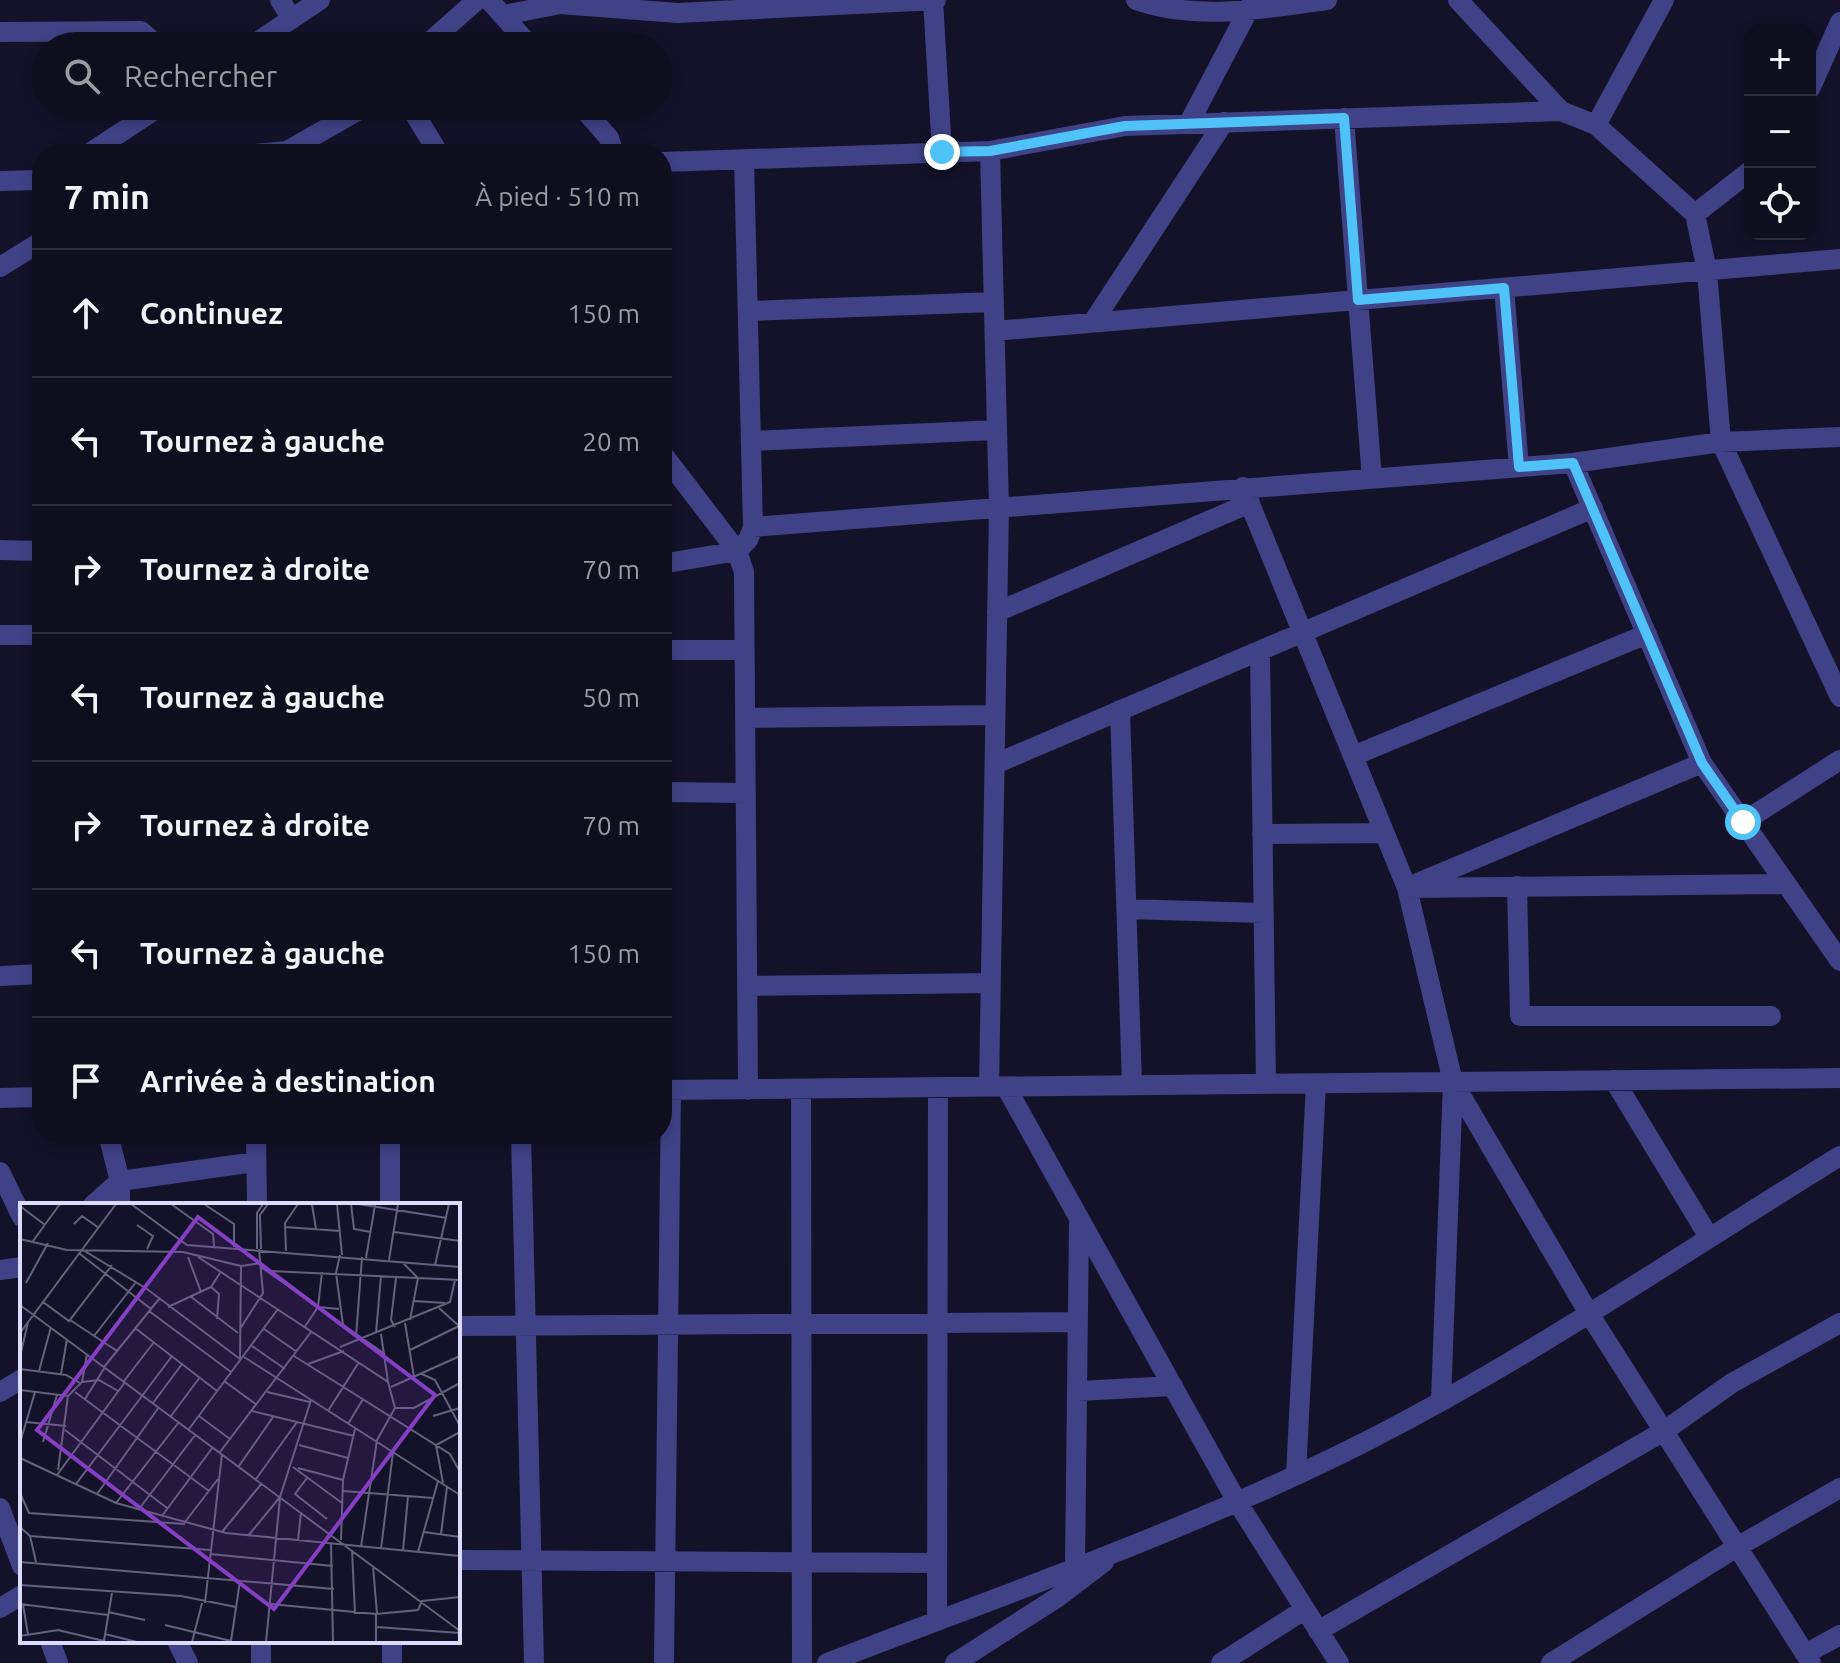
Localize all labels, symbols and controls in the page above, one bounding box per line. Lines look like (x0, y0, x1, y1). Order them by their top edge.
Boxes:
map controls (1744, 24, 1816, 240)
button: + (1744, 24, 1816, 96)
search box (32, 32, 672, 120)
icon: search (60, 54, 104, 98)
text: Rechercher (124, 59, 277, 93)
button: − (1744, 96, 1816, 168)
route end (924, 134, 960, 170)
button: locate (1744, 168, 1816, 240)
text: 7 min (64, 177, 150, 215)
text: À pied · 510 m (475, 182, 640, 211)
icon: ahead (64, 291, 108, 335)
text: Continuez (140, 296, 283, 330)
text: 150 m (568, 299, 640, 328)
icon: left (64, 419, 108, 463)
text: Tournez à gauche (140, 424, 385, 458)
text: 20 m (582, 427, 640, 456)
icon: right (64, 547, 108, 591)
text: Tournez à droite (140, 552, 370, 586)
text: 70 m (582, 555, 640, 584)
icon: left (64, 675, 108, 719)
text: Tournez à gauche (140, 680, 385, 714)
text: 50 m (582, 683, 640, 712)
icon: right (64, 803, 108, 847)
route start (1725, 804, 1761, 840)
text: Tournez à droite (140, 808, 370, 842)
text: 70 m (582, 811, 640, 840)
icon: left (64, 931, 108, 975)
text: Tournez à gauche (140, 936, 385, 970)
text: 150 m (568, 939, 640, 968)
icon: arrive (64, 1059, 108, 1103)
text: Arrivée à destination (140, 1064, 436, 1098)
inset map (20, 1203, 460, 1643)

